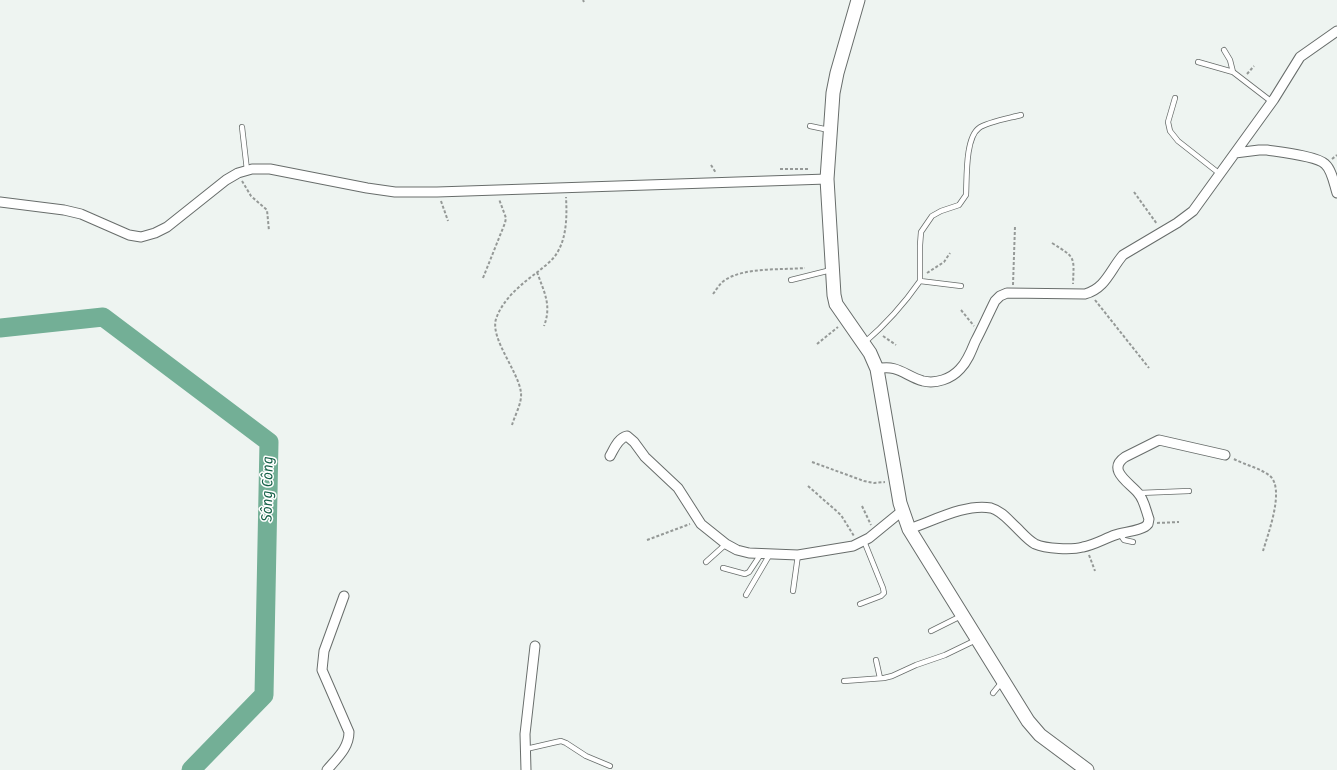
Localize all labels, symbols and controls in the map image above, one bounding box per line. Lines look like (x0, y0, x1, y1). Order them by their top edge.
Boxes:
water label: Sông Công (258, 456, 278, 522)

